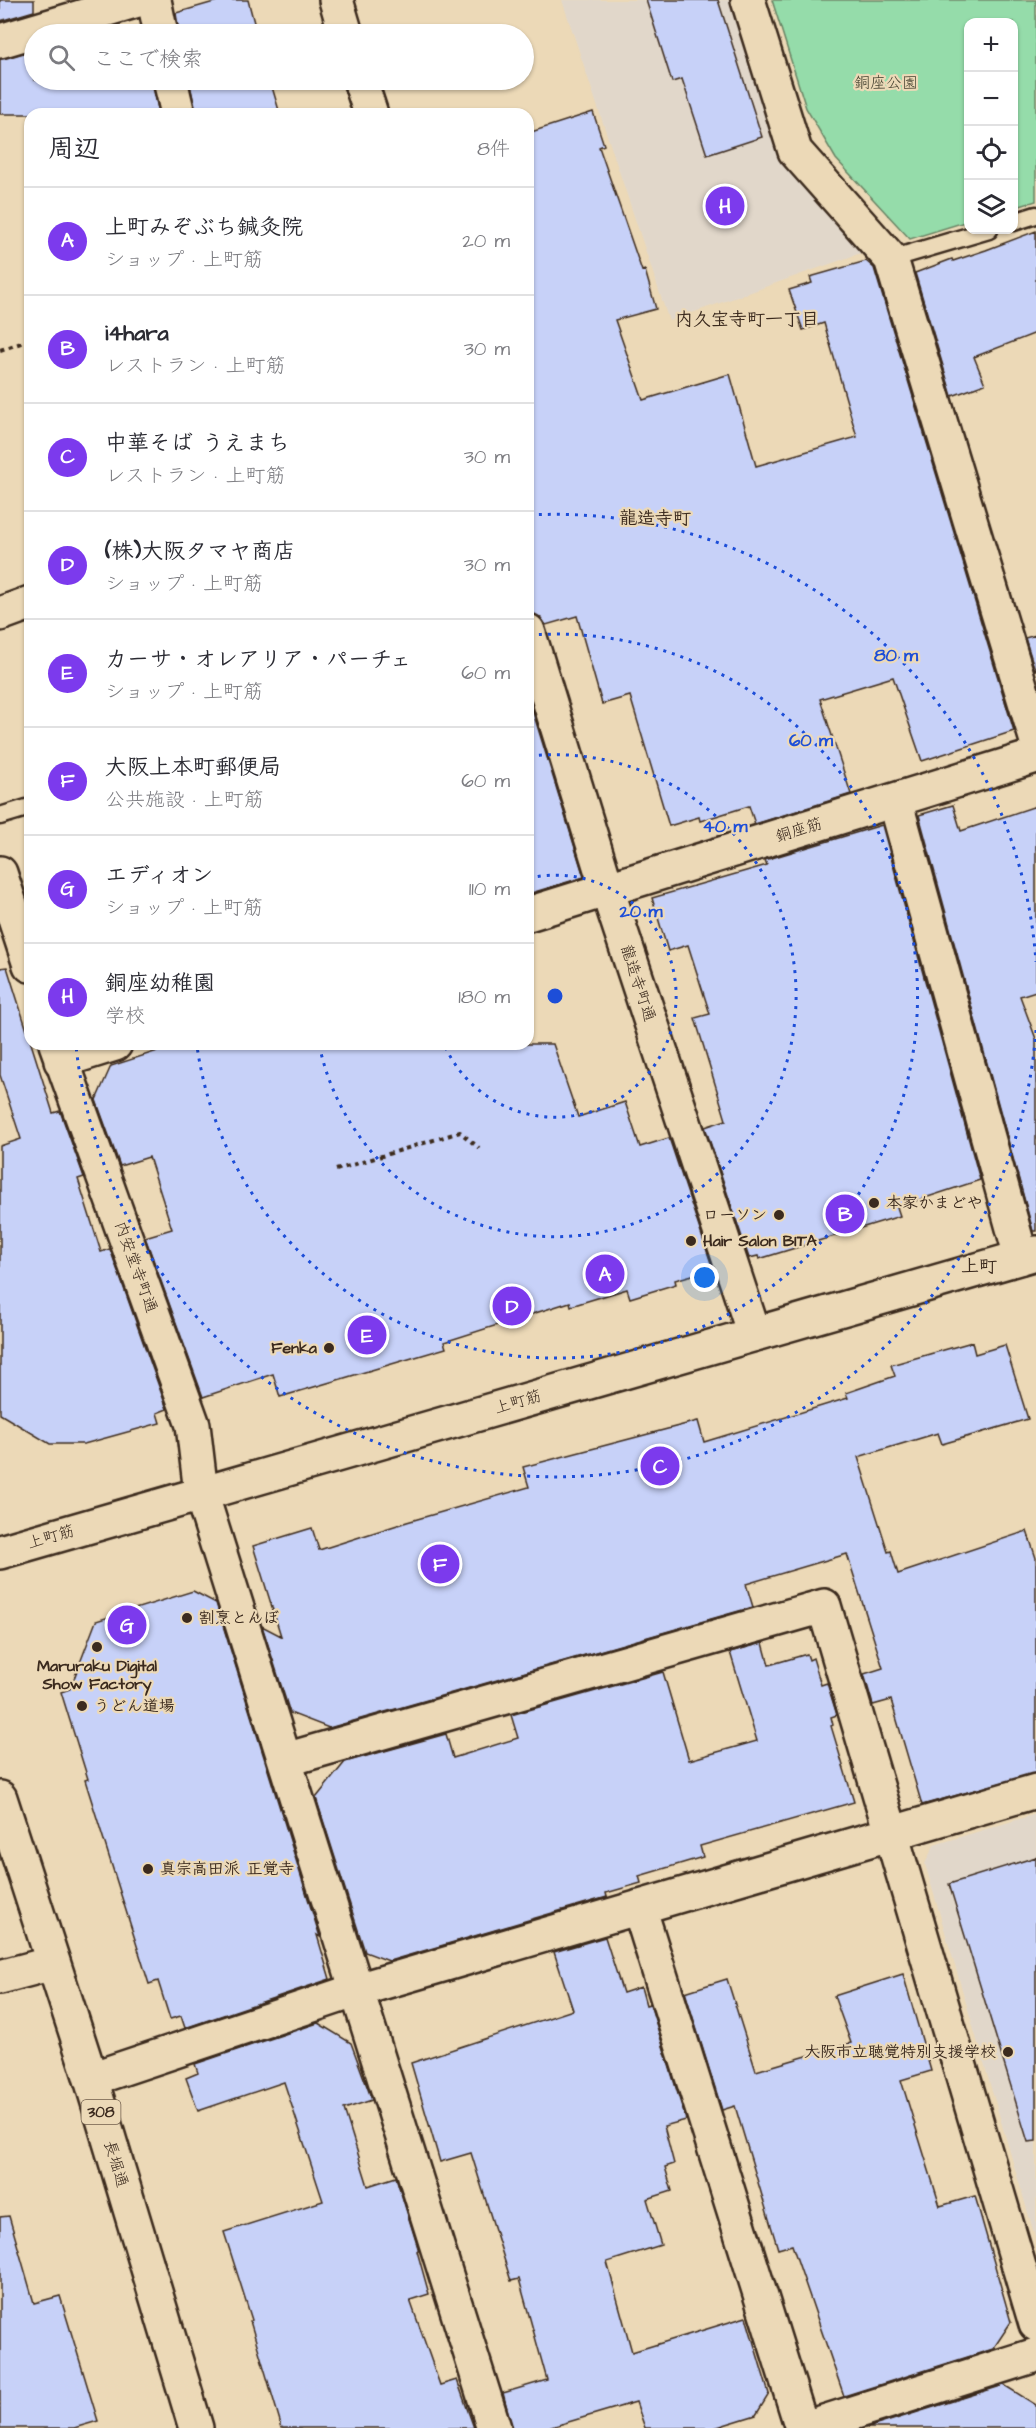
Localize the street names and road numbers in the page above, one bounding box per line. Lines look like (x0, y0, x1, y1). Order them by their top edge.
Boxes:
street label: 銅座筋 (773, 812, 825, 848)
street label: 龍造寺町通 (615, 942, 661, 1024)
street label: 内安堂寺町通 (109, 1218, 163, 1316)
street label: 上町筋 (492, 1385, 544, 1419)
street label: 上町筋 (25, 1520, 77, 1554)
road number: 308 (82, 2100, 120, 2124)
street label: 長堀通 (98, 2138, 134, 2190)

